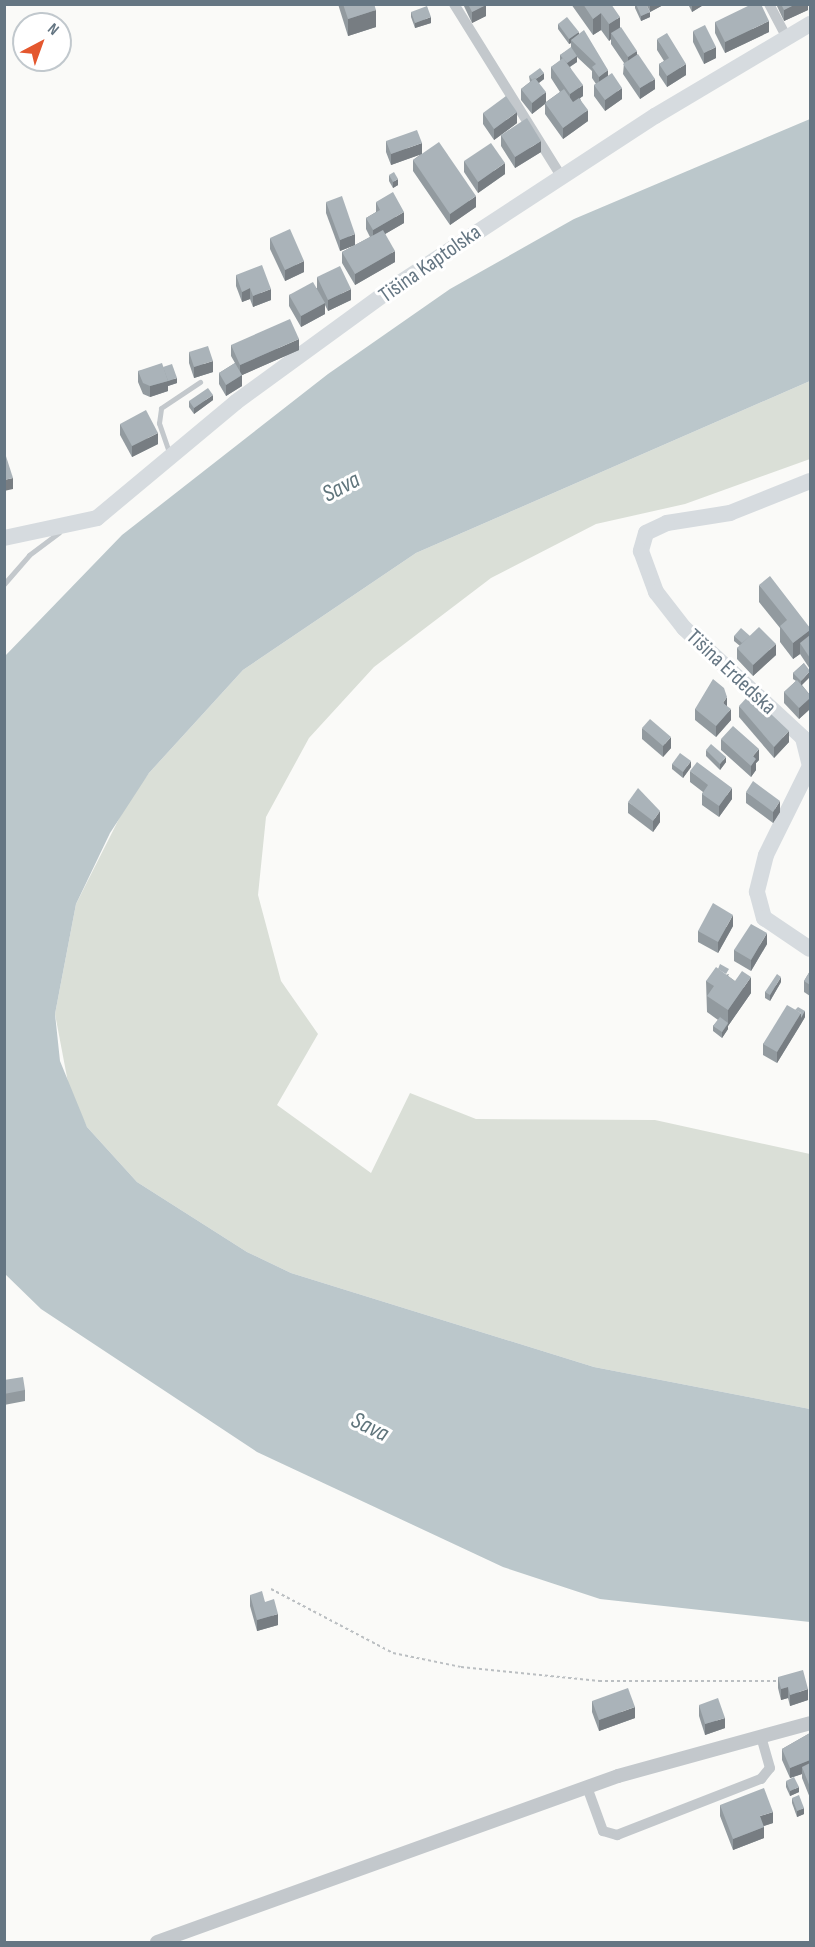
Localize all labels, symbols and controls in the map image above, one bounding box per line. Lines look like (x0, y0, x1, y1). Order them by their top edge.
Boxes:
north arrow (12, 12, 72, 72)
text: N (43, 20, 62, 40)
street label: Tišina Kaptolska (374, 219, 486, 309)
water label: Sava (317, 465, 365, 509)
street label: Tišina Erdedska (681, 624, 781, 720)
water label: Sava (346, 1406, 394, 1448)

